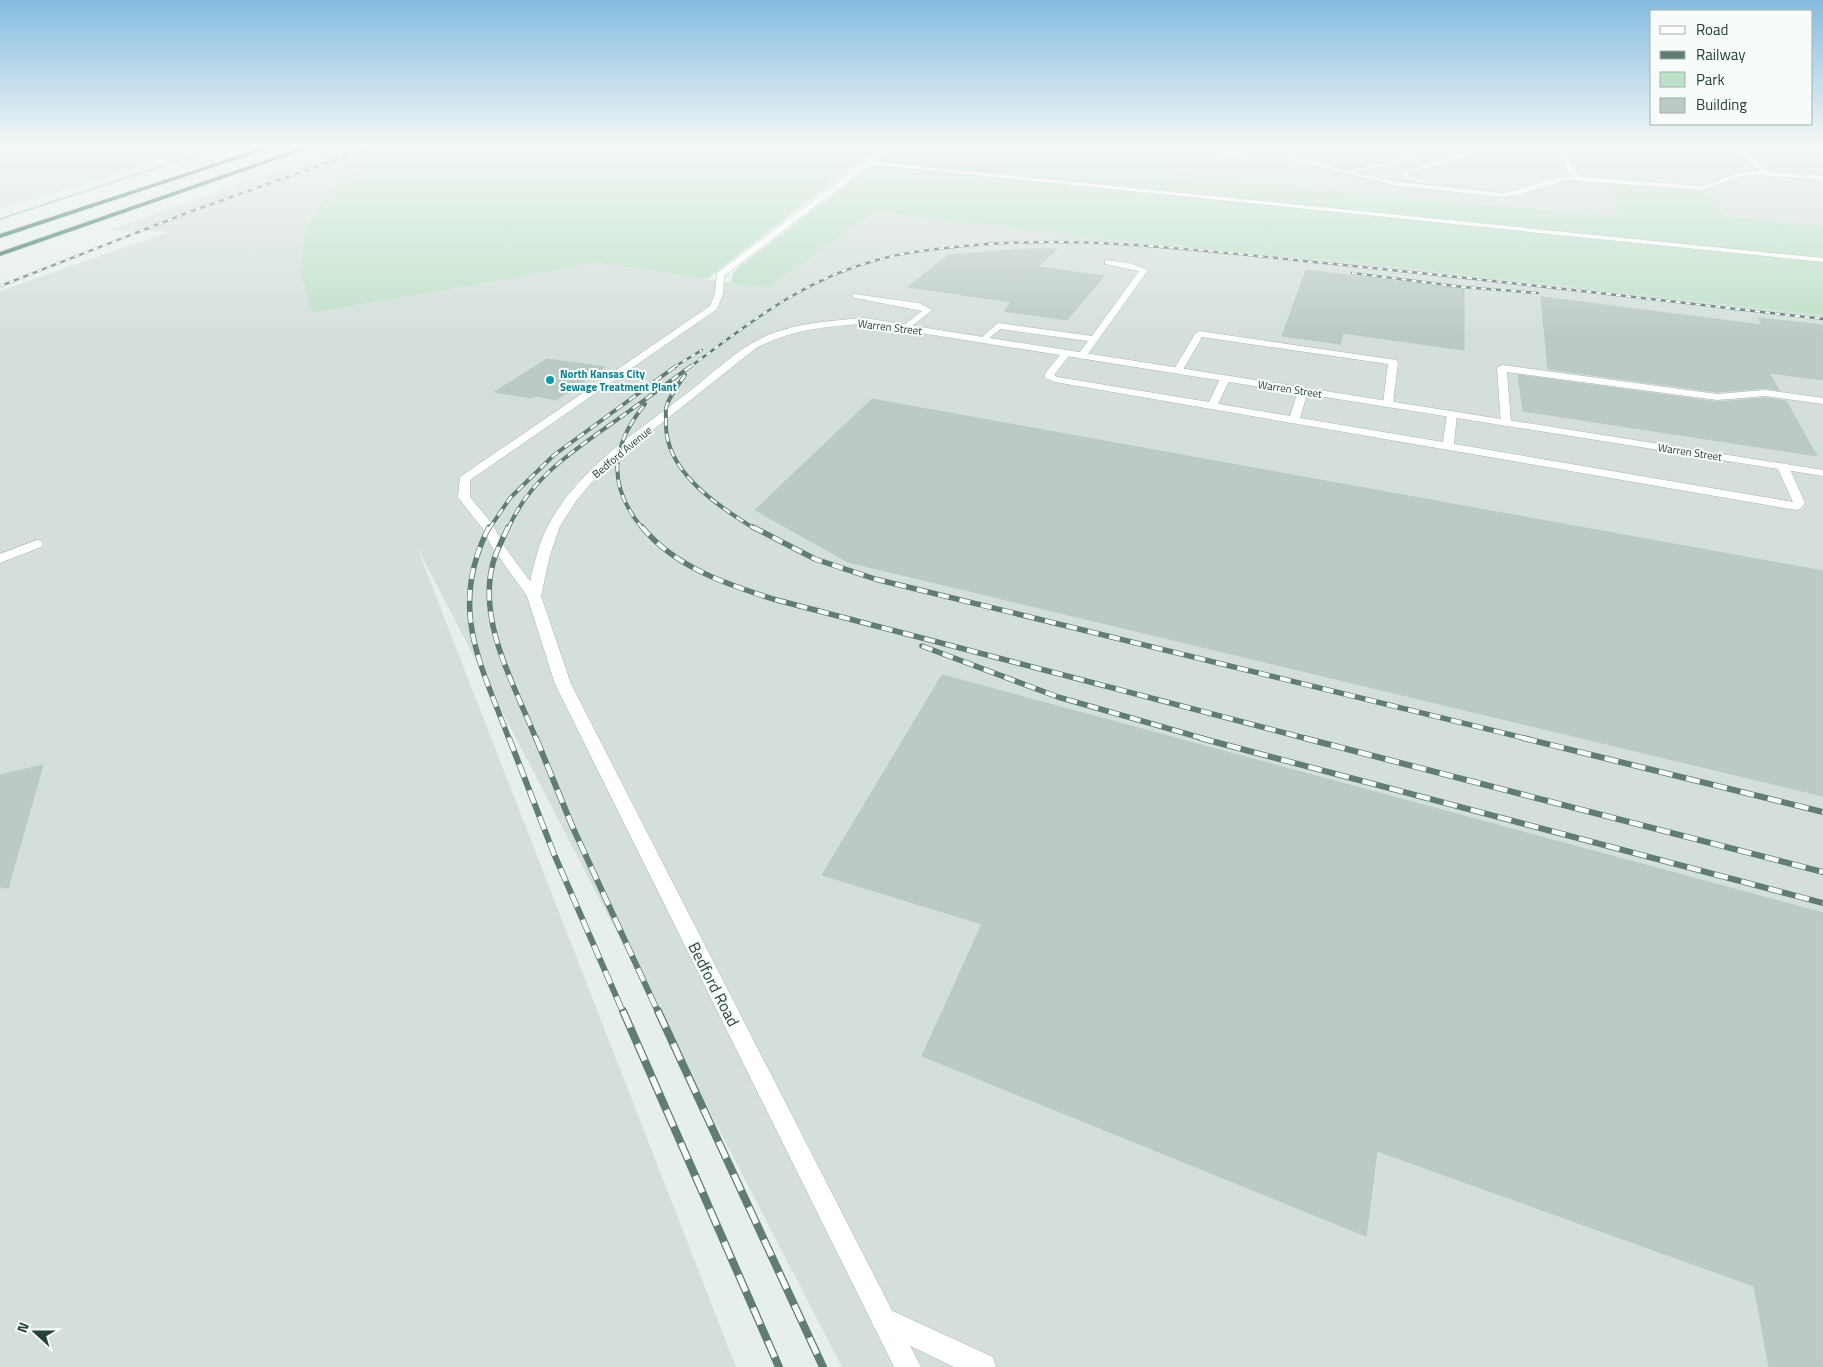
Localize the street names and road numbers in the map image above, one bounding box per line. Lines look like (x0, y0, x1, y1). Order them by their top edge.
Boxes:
street label: Warren Street (857, 315, 923, 339)
street label: Warren Street (1257, 376, 1323, 402)
street label: Bedford Avenue (589, 422, 656, 482)
street label: Warren Street (1657, 439, 1723, 465)
street label: Bedford Road (682, 938, 746, 1030)

